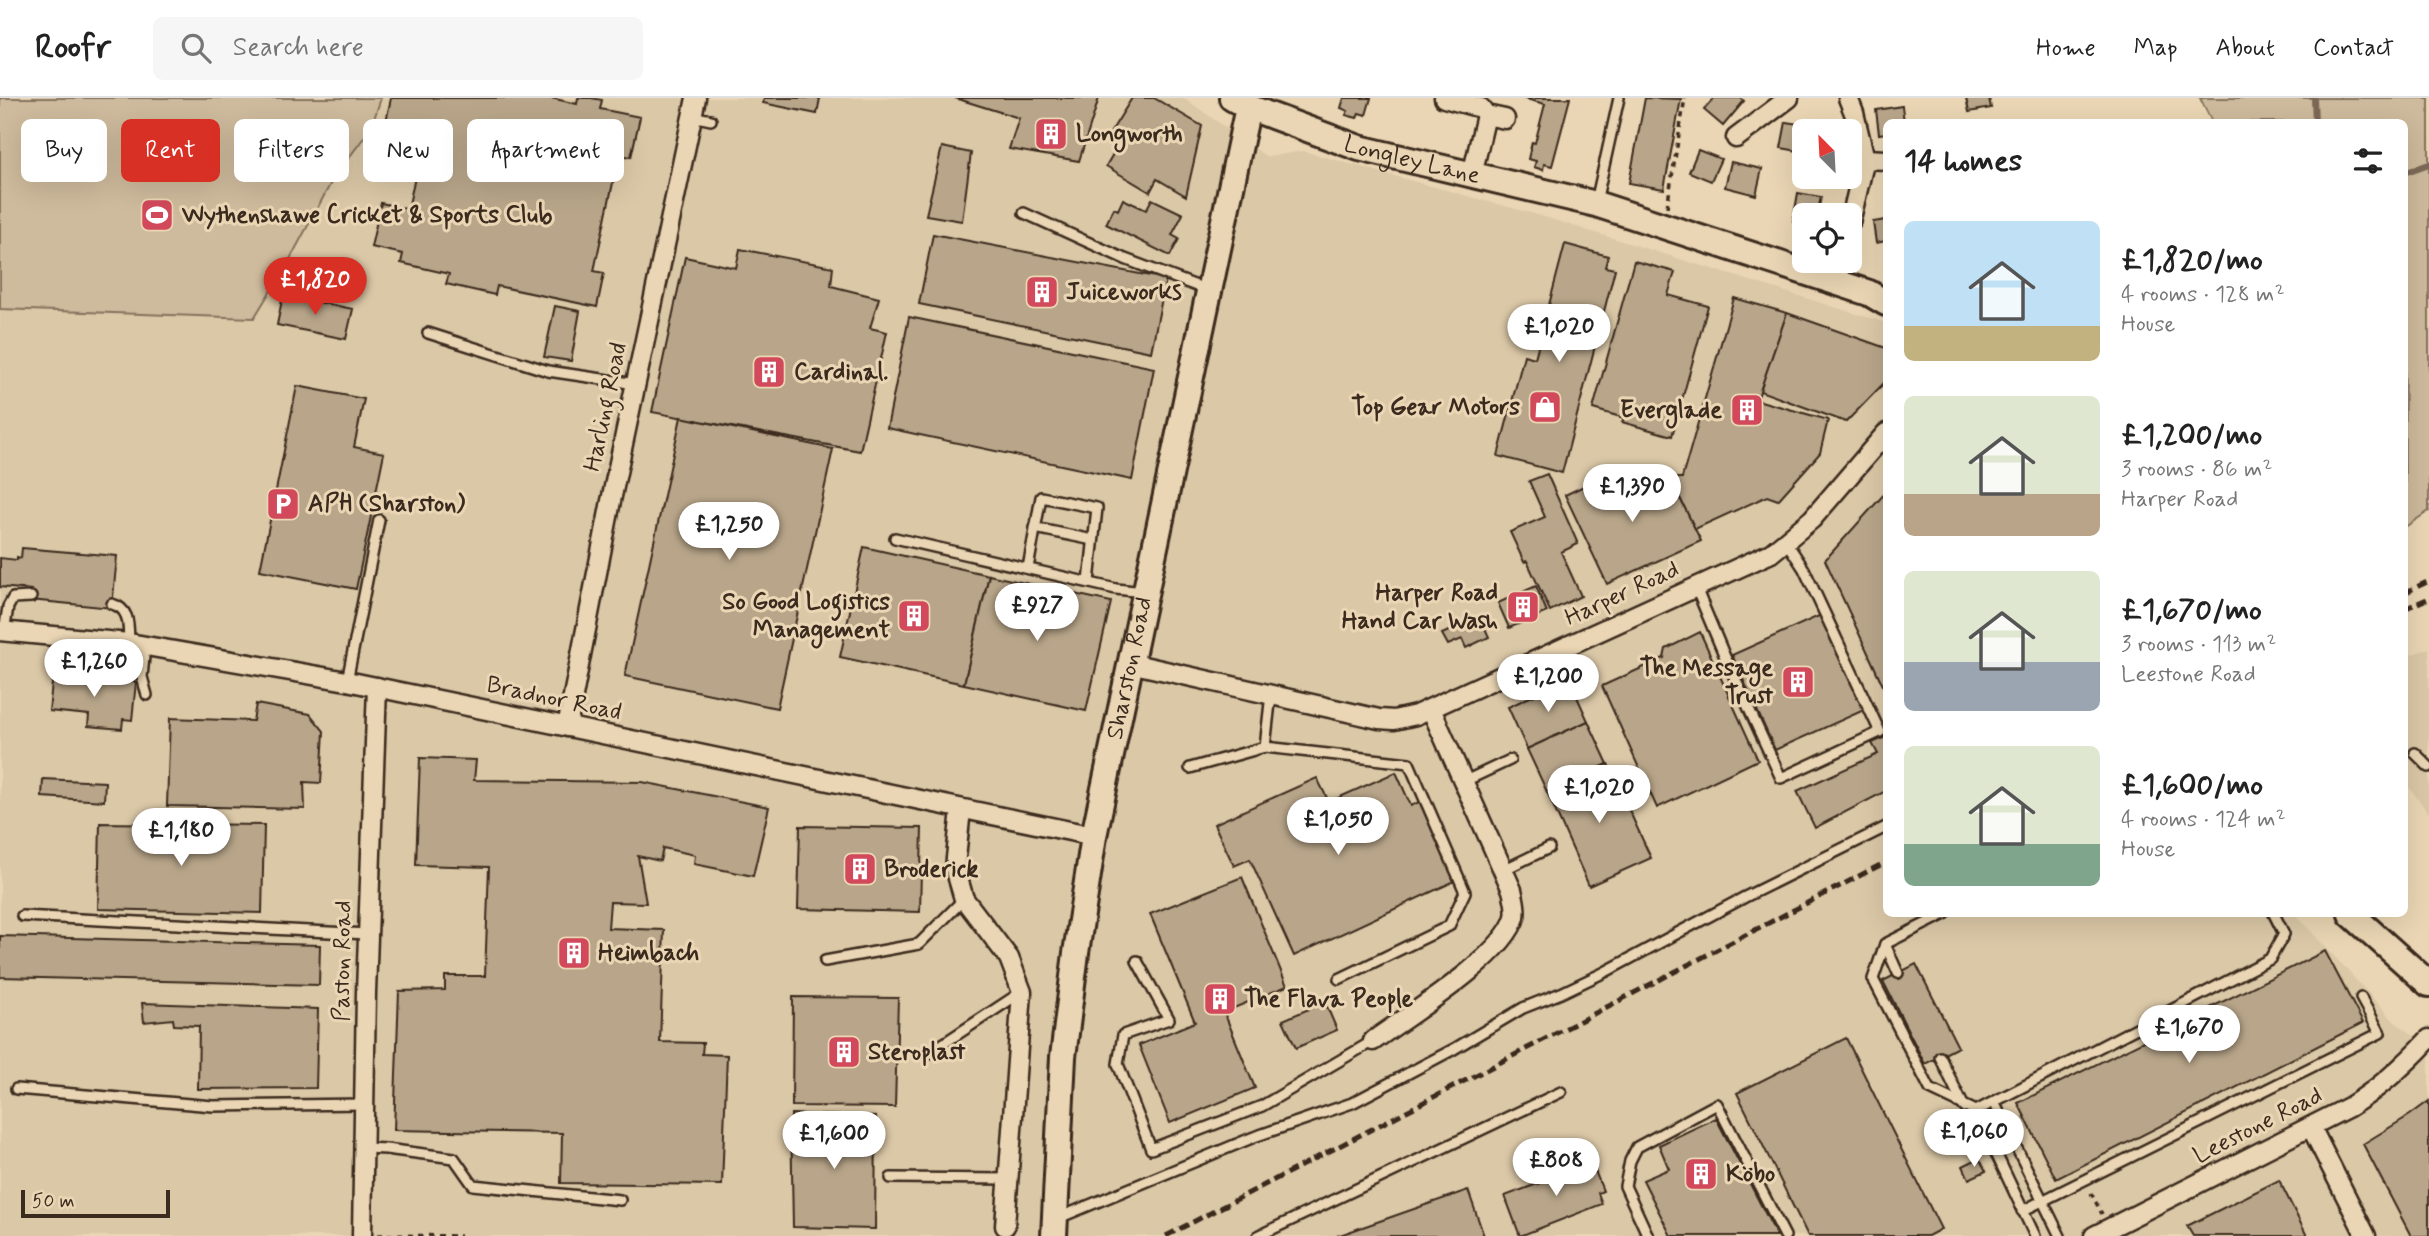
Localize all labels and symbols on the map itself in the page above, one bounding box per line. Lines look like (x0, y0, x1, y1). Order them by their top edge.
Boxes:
building icon: Longworth (1032, 115, 1070, 153)
place label: Longworth (1076, 119, 1183, 153)
north arrow (1792, 119, 1862, 189)
street label: Longley Lane (1339, 128, 1483, 192)
sports icon: Wythenshawe Cricket & Sports Club (138, 196, 176, 234)
place label: Wythenshawe Cricket & Sports Club (181, 200, 553, 231)
pin: £1,820 (258, 258, 372, 317)
building icon: Juiceworks (1023, 273, 1061, 311)
place label: Juiceworks (1066, 277, 1182, 308)
pin: £1,020 (1502, 304, 1616, 364)
street label: Harling Road (577, 340, 638, 475)
building icon: Cardinal. (750, 353, 788, 391)
place label: Cardinal. (794, 357, 888, 388)
shop icon: Top Gear Motors (1526, 388, 1564, 426)
building icon: Everglade (1728, 391, 1766, 429)
place label: Top Gear Motors (1351, 392, 1520, 423)
place label: Everglade (1620, 395, 1722, 429)
pin: £1,390 (1575, 464, 1689, 524)
parking icon: APH (Sharston) (264, 485, 302, 523)
place label: APH (Sharston) (308, 489, 465, 520)
pin: £1,250 (672, 503, 786, 562)
street label: Harper Road (1560, 554, 1684, 634)
place label: Harper Road Hand Car Wash (1342, 578, 1498, 637)
pin: £927 (996, 584, 1078, 643)
place label: So Good Logistics Management (722, 587, 891, 649)
building icon: Harper Road Hand Car Wash (1504, 588, 1542, 626)
street label: Sharston Road (1099, 594, 1160, 742)
building icon: So Good Logistics Management (895, 597, 933, 635)
pin: £1,260 (37, 640, 151, 699)
place label: The Message Trust (1640, 653, 1773, 712)
pin: £1,200 (1491, 654, 1605, 714)
building icon: The Message Trust (1779, 663, 1817, 701)
street label: Bradnor Road (484, 670, 624, 728)
pin: £1,020 (1542, 766, 1656, 825)
pin: £1,050 (1281, 798, 1395, 857)
pin: £1,180 (124, 808, 238, 868)
building icon: Broderick (841, 850, 879, 888)
place label: Broderick (884, 854, 978, 885)
street label: Paston Road (326, 900, 360, 1022)
building icon: Heimbach (555, 934, 593, 972)
place label: Heimbach (598, 938, 699, 969)
building icon: The Flava People (1201, 980, 1239, 1018)
place label: The Flava People (1244, 984, 1414, 1015)
pin: £1,670 (2132, 1006, 2246, 1065)
building icon: Steroplast (825, 1033, 863, 1071)
place label: Steroplast (868, 1037, 966, 1068)
street label: Leestone Road (2188, 1080, 2328, 1172)
pin: £1,060 (1917, 1110, 2031, 1169)
pin: £1,600 (777, 1112, 891, 1171)
pin: £808 (1515, 1138, 1597, 1198)
building icon: Köbo (1682, 1155, 1720, 1193)
place label: Köbo (1726, 1159, 1775, 1190)
scale bar (21, 1187, 170, 1219)

